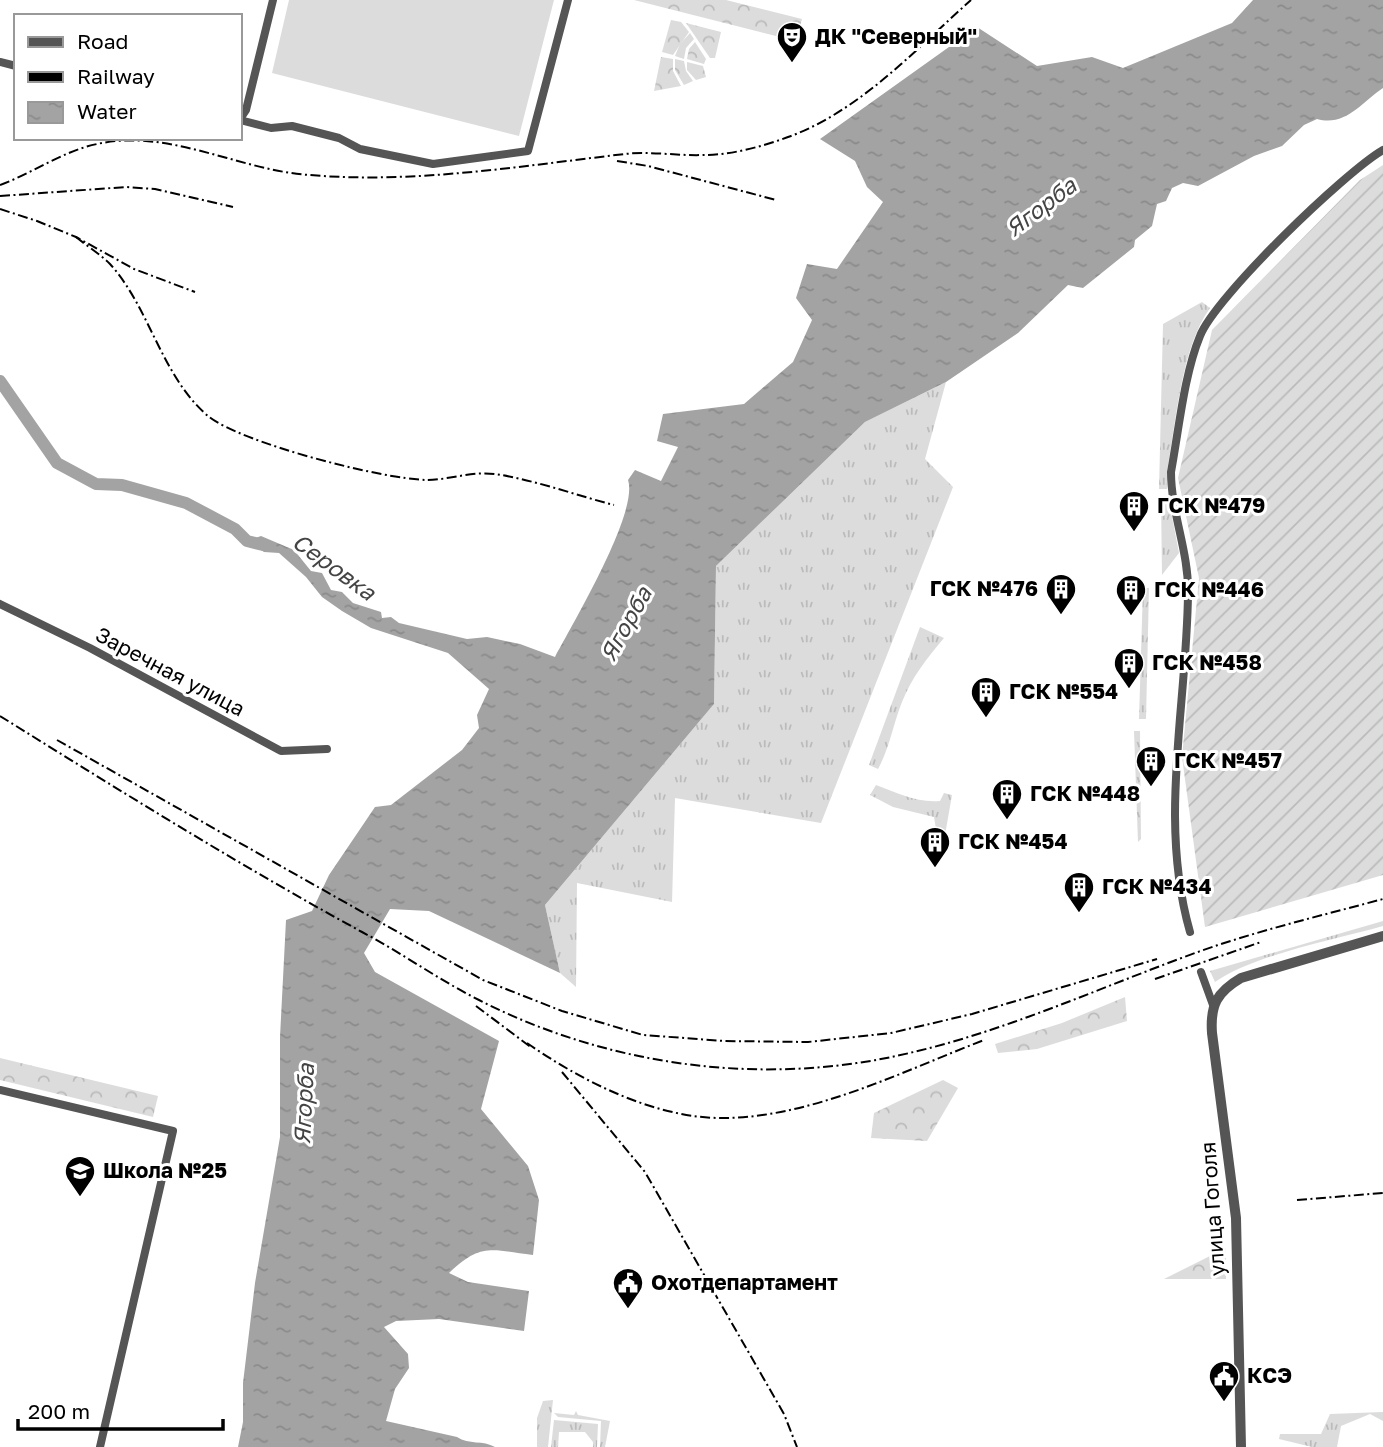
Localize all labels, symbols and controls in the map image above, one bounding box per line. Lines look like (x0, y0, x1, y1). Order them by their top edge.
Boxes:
legend (14, 14, 242, 140)
theatre icon: ДК "Северный" (775, 20, 809, 64)
place label: ДК "Северный" (815, 23, 977, 49)
text: Road (77, 28, 128, 54)
text: Railway (77, 63, 155, 89)
text: Water (77, 98, 137, 124)
water label: Ягорба (1000, 170, 1082, 242)
building icon: ГСК №479 (1117, 489, 1151, 533)
place label: ГСК №479 (1157, 492, 1265, 518)
water label: Серовка (288, 527, 382, 606)
building icon: ГСК №476 (1044, 572, 1078, 616)
building icon: ГСК №446 (1114, 573, 1148, 617)
place label: ГСК №476 (930, 575, 1038, 601)
place label: ГСК №446 (1154, 576, 1264, 602)
water label: Ягорба (593, 581, 657, 666)
street label: Заречная улица (91, 621, 250, 721)
building icon: ГСК №458 (1112, 646, 1146, 690)
place label: ГСК №458 (1152, 649, 1262, 675)
building icon: ГСК №554 (969, 675, 1003, 719)
place label: ГСК №554 (1009, 678, 1118, 704)
building icon: ГСК №457 (1134, 744, 1168, 788)
place label: ГСК №457 (1174, 747, 1282, 773)
building icon: ГСК №448 (990, 777, 1024, 821)
place label: ГСК №448 (1030, 780, 1140, 806)
building icon: ГСК №454 (918, 825, 952, 869)
place label: ГСК №454 (958, 828, 1068, 854)
building icon: ГСК №434 (1062, 870, 1096, 914)
place label: ГСК №434 (1102, 873, 1212, 899)
water label: Ягорба (287, 1062, 319, 1145)
street label: улица Гоголя (1194, 1141, 1230, 1277)
school or university icon: Школа №25 (63, 1154, 97, 1198)
place label: Школа №25 (103, 1157, 227, 1183)
public building icon: Охотдепартамент (611, 1266, 645, 1310)
place label: Охотдепартамент (651, 1269, 838, 1295)
public building icon: КСЭ (1207, 1359, 1241, 1403)
place label: КСЭ (1247, 1362, 1292, 1388)
scale bar (18, 1388, 222, 1432)
text: 200 m (28, 1398, 90, 1424)

